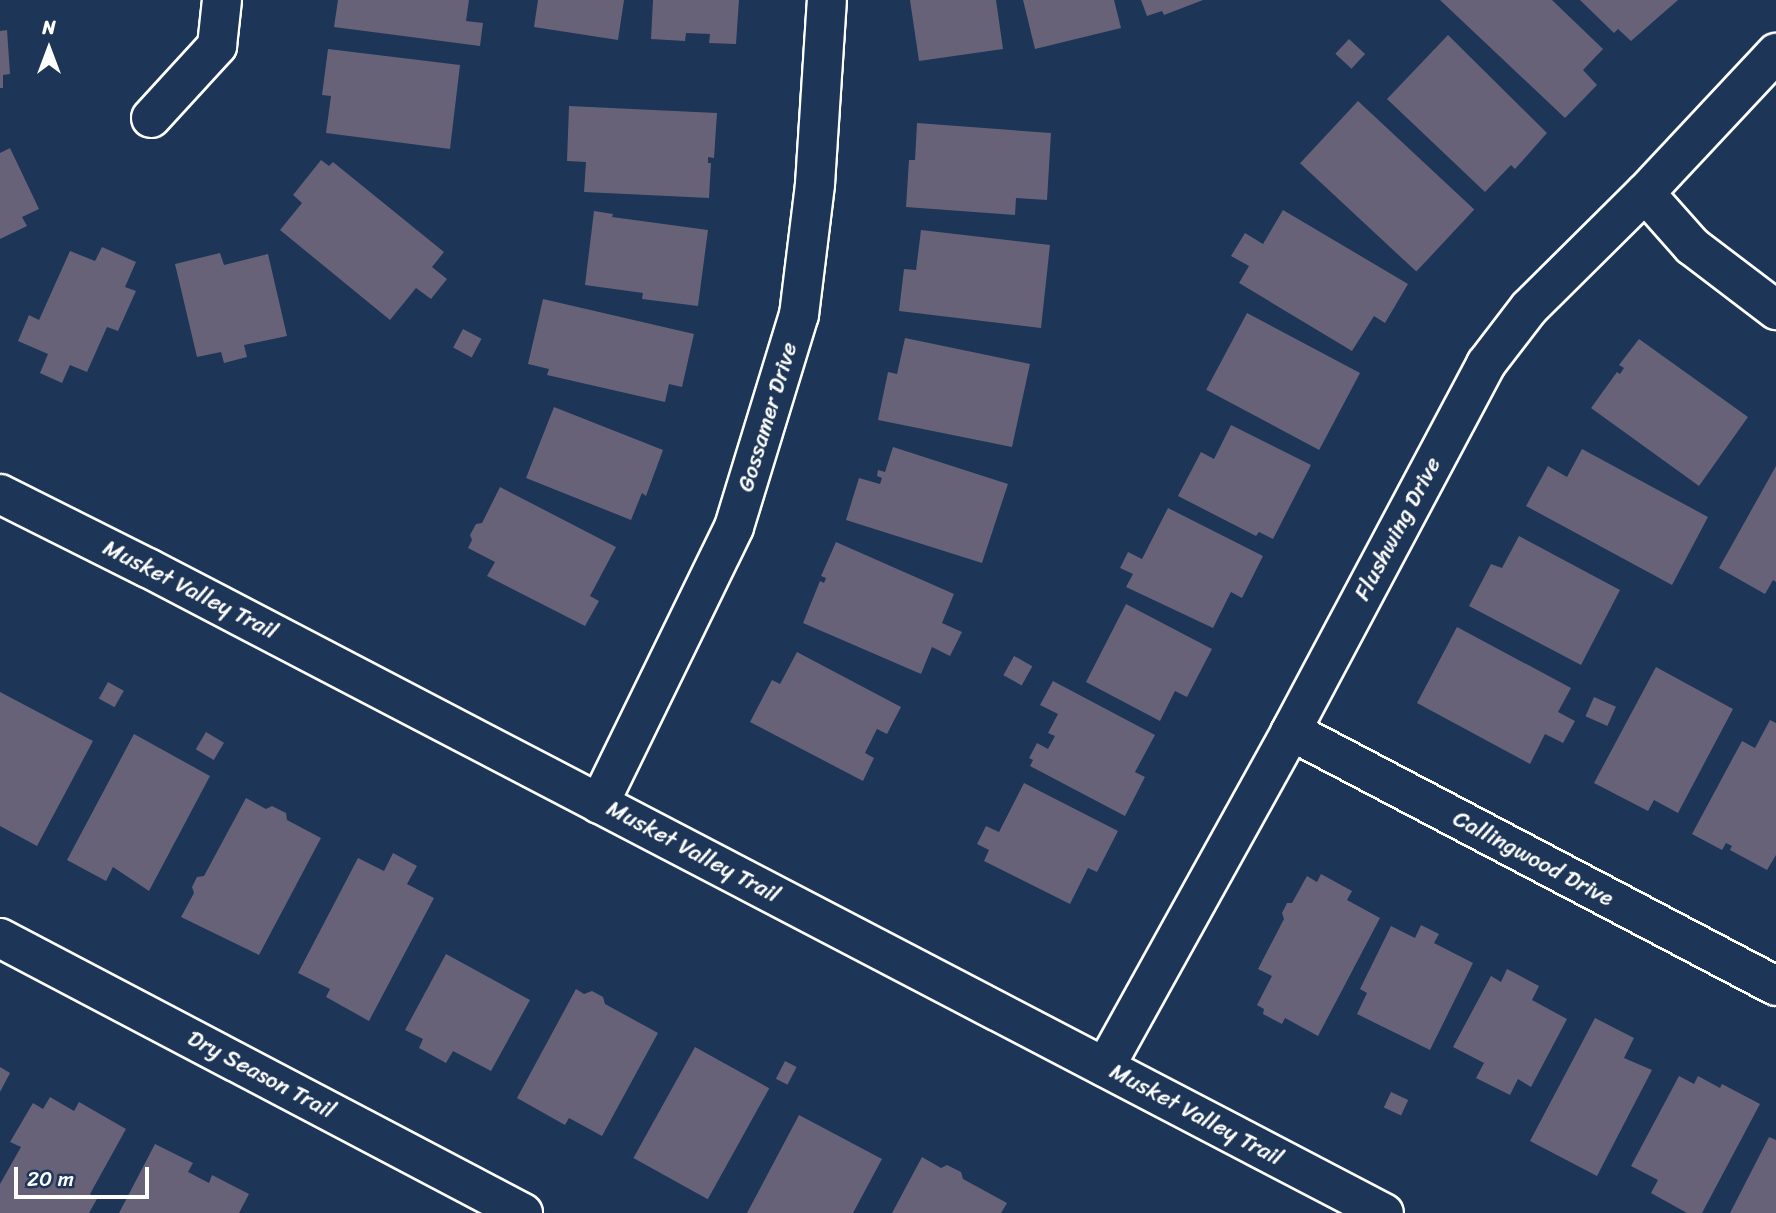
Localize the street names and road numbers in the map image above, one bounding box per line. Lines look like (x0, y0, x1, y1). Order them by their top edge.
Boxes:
street label: Gossamer Drive (732, 339, 804, 495)
street label: Flushwing Drive (1349, 453, 1447, 605)
street label: Musket Valley Trail (98, 534, 282, 646)
street label: Musket Valley Trail (602, 795, 784, 909)
street label: Callingwood Drive (1448, 805, 1618, 913)
street label: Dry Season Trail (182, 1024, 340, 1126)
street label: Musket Valley Trail (1105, 1058, 1287, 1172)

